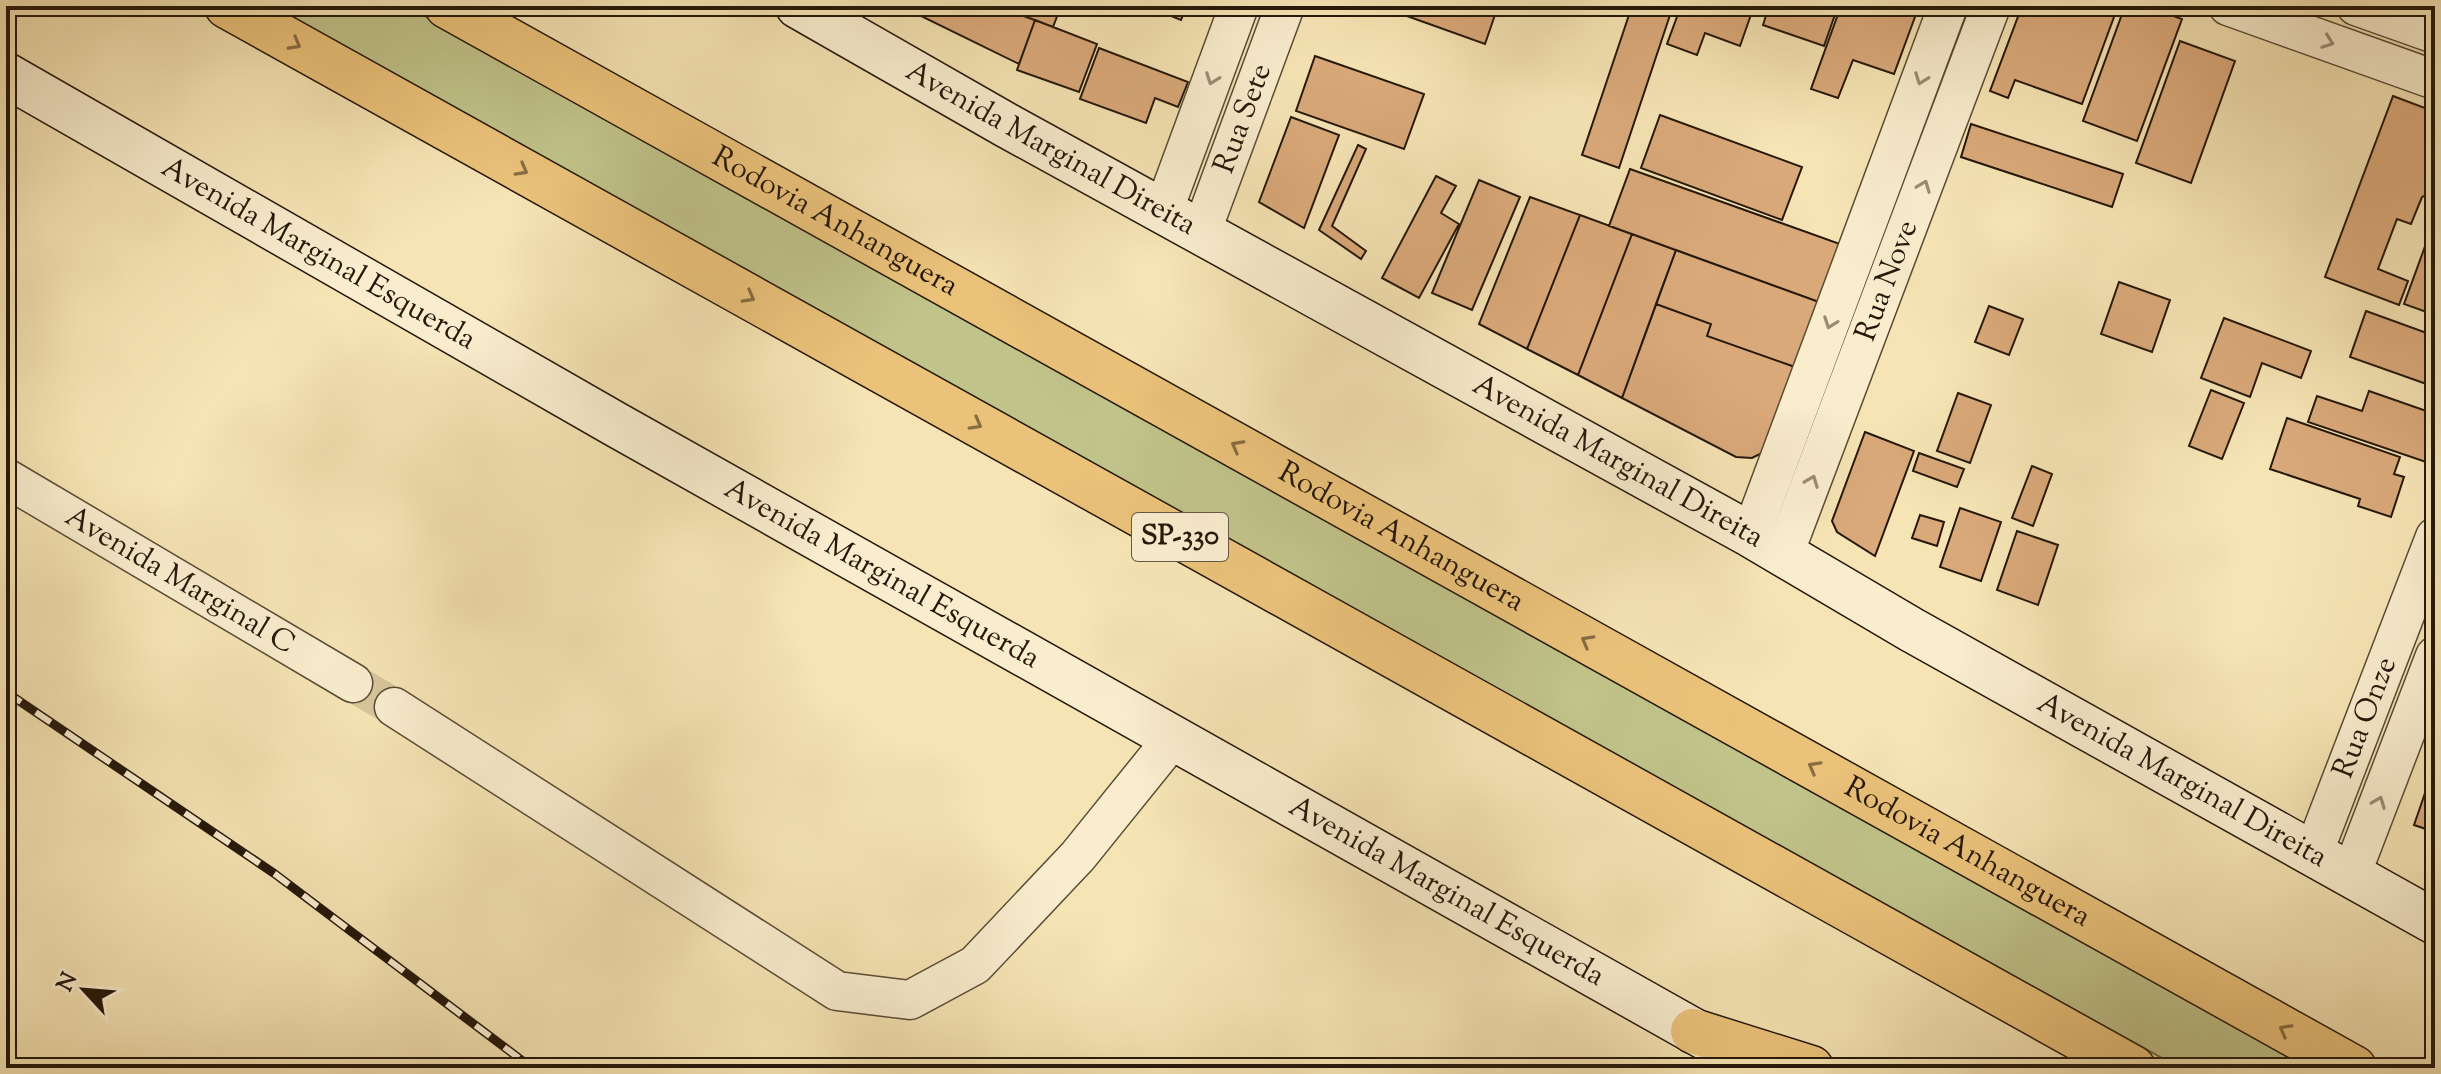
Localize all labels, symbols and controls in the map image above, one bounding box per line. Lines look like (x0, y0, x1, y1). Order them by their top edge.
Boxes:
one-way arrow (2320, 32, 2334, 49)
one-way arrow (286, 34, 301, 50)
street label: Avenida Marginal Direita (897, 50, 1204, 247)
street label: Rua Sete (1203, 58, 1283, 180)
one-way arrow (1205, 71, 1222, 85)
one-way arrow (1914, 71, 1931, 85)
street label: Rodovia Anhanguera (704, 136, 966, 308)
street label: Avenida Marginal Esquerda (153, 147, 484, 361)
one-way arrow (514, 161, 529, 176)
one-way arrow (1914, 180, 1931, 194)
street label: Rua Nove (1845, 214, 1930, 347)
one-way arrow (741, 287, 755, 303)
one-way arrow (1823, 315, 1840, 329)
street label: Avenida Marginal Direita (1464, 364, 1772, 559)
one-way arrow (968, 414, 982, 430)
one-way arrow (1231, 440, 1246, 456)
street label: Rodovia Anhanguera (1270, 451, 1532, 623)
street label: Avenida Marginal Esquerda (716, 468, 1048, 680)
one-way arrow (1802, 475, 1819, 489)
street label: Avenida Marginal C (57, 496, 303, 666)
road number: SP-330 (1132, 513, 1228, 561)
one-way arrow (1581, 635, 1595, 651)
street label: Rua Onze (2323, 651, 2408, 785)
street label: Avenida Marginal Direita (2029, 682, 2335, 879)
one-way arrow (1808, 761, 1822, 777)
street label: Rodovia Anhanguera (1836, 767, 2098, 939)
street label: Avenida Marginal Esquerda (1281, 786, 1613, 998)
one-way arrow (2369, 796, 2386, 810)
north arrow (44, 950, 124, 1030)
text: N (50, 967, 87, 997)
one-way arrow (2280, 1024, 2294, 1040)

